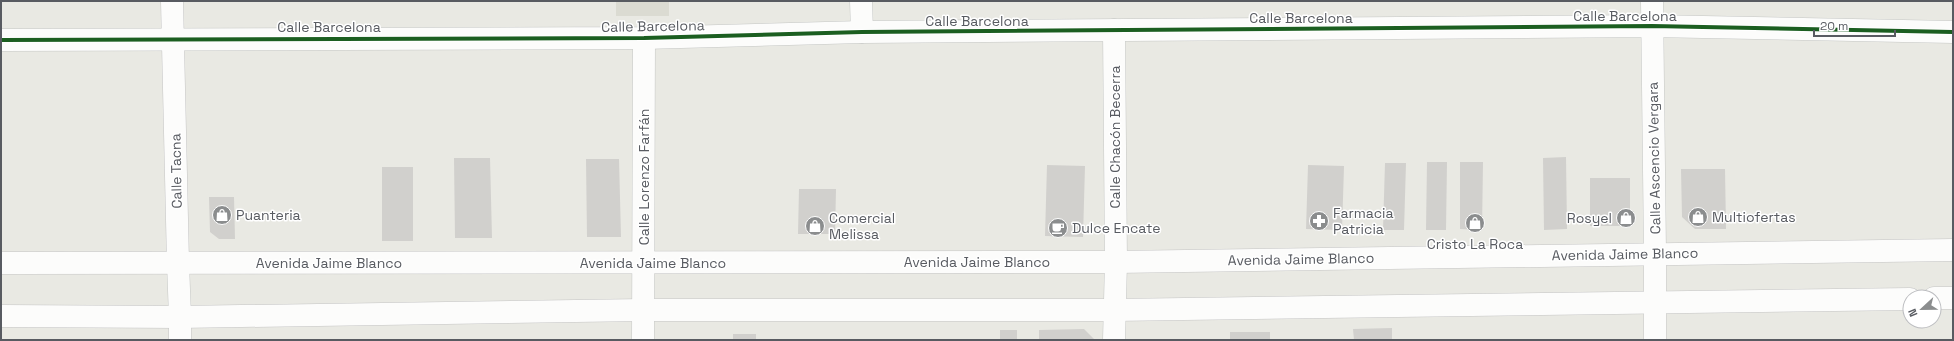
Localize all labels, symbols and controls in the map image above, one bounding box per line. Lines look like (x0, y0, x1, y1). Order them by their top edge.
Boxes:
street label: Calle Barcelona (1573, 7, 1677, 25)
street label: Calle Barcelona (1249, 9, 1353, 27)
street label: Calle Barcelona (925, 12, 1029, 30)
scale bar (1814, 12, 1895, 38)
street label: Calle Barcelona (601, 16, 705, 36)
street label: Calle Barcelona (277, 18, 381, 36)
text: 20 m (1820, 18, 1848, 34)
street label: Calle Chacón Becerra (1106, 66, 1124, 209)
street label: Calle Ascencio Vergara (1644, 82, 1664, 234)
street label: Calle Lorenzo Farfán (635, 109, 653, 245)
street label: Calle Tacna (166, 133, 186, 209)
shop icon: Puanteria (211, 204, 233, 226)
place label: Farmacia Patricia (1333, 204, 1394, 238)
place label: Puanteria (236, 206, 301, 224)
shop icon: Multiofertas (1687, 206, 1709, 228)
shop icon: Rosyel (1615, 207, 1637, 229)
place label: Multiofertas (1712, 208, 1796, 226)
place label: Comercial Melissa (829, 209, 895, 243)
place label: Rosyel (1567, 209, 1612, 227)
pharmacy icon: Farmacia Patricia (1308, 210, 1330, 232)
shop icon: Cristo La Roca (1464, 212, 1486, 234)
shop icon: Comercial Melissa (804, 215, 826, 237)
cafe icon: Dulce Encate (1047, 217, 1069, 239)
place label: Dulce Encate (1072, 219, 1160, 237)
place label: Cristo La Roca (1427, 235, 1523, 253)
street label: Avenida Jaime Blanco (1552, 244, 1698, 264)
street label: Avenida Jaime Blanco (1228, 249, 1374, 269)
street label: Avenida Jaime Blanco (904, 253, 1050, 271)
street label: Avenida Jaime Blanco (256, 254, 402, 272)
street label: Avenida Jaime Blanco (580, 254, 726, 272)
north arrow (1902, 289, 1942, 329)
text: N (1905, 307, 1921, 319)

